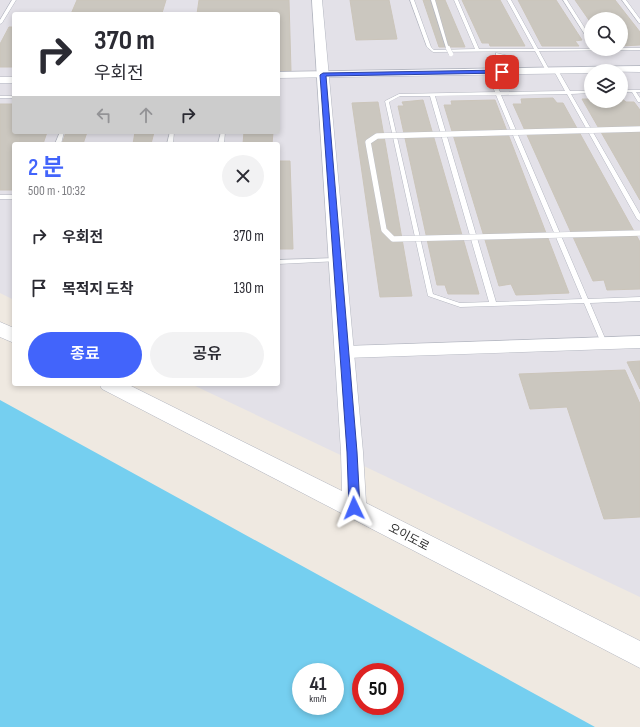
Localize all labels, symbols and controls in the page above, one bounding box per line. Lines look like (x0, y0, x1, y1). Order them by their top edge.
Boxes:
map controls (584, 12, 628, 108)
button: search (584, 12, 628, 56)
text: 370 m (94, 24, 155, 57)
icon: right (28, 28, 80, 80)
pin (485, 55, 519, 89)
icon: arrive (491, 61, 513, 83)
text: 우회전 (94, 63, 144, 84)
button: layers (584, 64, 628, 108)
icon: left (93, 104, 115, 126)
icon: ahead (135, 104, 157, 126)
icon: right (177, 104, 199, 126)
text: 2 분 (28, 153, 64, 182)
button: close (222, 155, 264, 197)
text: 500 m · 10:32 (28, 183, 85, 199)
icon: right (28, 225, 50, 247)
text: 370 m (233, 227, 264, 246)
text: 우회전 (62, 228, 103, 247)
icon: arrive (28, 277, 50, 299)
text: 130 m (234, 279, 264, 298)
text: 목적지 도착 (62, 280, 133, 299)
button: 종료 (28, 332, 142, 378)
button: 공유 (150, 332, 264, 378)
position arrow (333, 487, 375, 529)
street label: 오이도로 (386, 520, 432, 554)
speed limit sign: 50 (352, 663, 404, 715)
text: 41 (309, 672, 327, 696)
text: km/h (309, 693, 327, 705)

